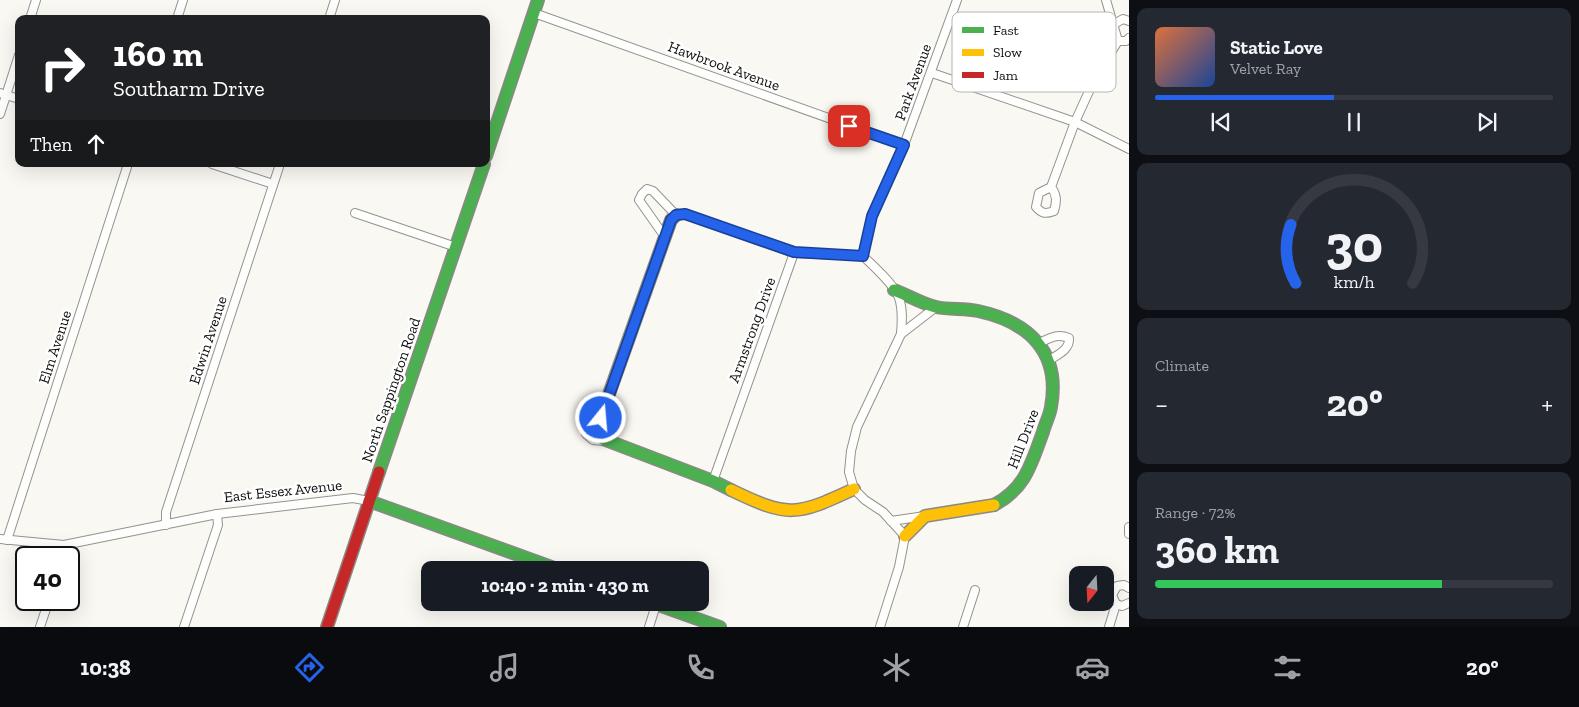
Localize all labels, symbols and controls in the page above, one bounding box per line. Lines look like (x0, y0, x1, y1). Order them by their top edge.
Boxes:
legend (952, 12, 1116, 92)
text: Fast (993, 22, 1020, 39)
text: 160 m (113, 33, 203, 75)
icon: right (30, 35, 95, 100)
text: Static Love (1230, 36, 1323, 59)
street label: Hawbrook Avenue (666, 37, 782, 95)
street label: Park Avenue (891, 41, 935, 123)
text: Slow (993, 44, 1022, 61)
text: Velvet Ray (1230, 59, 1301, 78)
text: Jam (993, 67, 1018, 84)
text: Southarm Drive (113, 75, 264, 102)
pin (828, 105, 870, 147)
icon: previous (1207, 108, 1235, 136)
icon: pause (1340, 108, 1368, 136)
icon: next (1473, 108, 1501, 136)
icon: arrive (835, 112, 863, 140)
icon: ahead (82, 130, 110, 158)
text: Then (30, 133, 72, 156)
text: 30 (1325, 213, 1383, 275)
text: km/h (1334, 271, 1374, 293)
street label: Armstrong Drive (725, 275, 779, 385)
street label: Edwin Avenue (185, 294, 231, 386)
street label: Elm Avenue (35, 308, 75, 386)
street label: North Sappington Road (358, 314, 425, 465)
text: Climate (1155, 356, 1209, 375)
text: 20° (1327, 380, 1383, 426)
text: − (1155, 388, 1168, 421)
text: + (1541, 388, 1553, 421)
position arrow (574, 391, 626, 443)
street label: Hill Drive (1003, 407, 1043, 471)
street label: East Essex Avenue (223, 476, 343, 506)
text: Range · 72% (1155, 503, 1236, 522)
text: 360 km (1155, 527, 1279, 573)
speed limit sign: 40 (15, 546, 80, 611)
north arrow (1069, 566, 1114, 611)
map controls (1069, 566, 1114, 611)
text: 10:40 · 2 min · 430 m (481, 574, 649, 597)
icon: directions (292, 650, 327, 685)
icon: music (487, 650, 522, 685)
icon: phone (683, 650, 718, 685)
icon: climate (879, 650, 914, 685)
icon: car (1075, 650, 1110, 685)
icon: filters (1270, 650, 1305, 685)
text: 10:38 (80, 654, 131, 681)
text: 20° (1466, 654, 1499, 681)

